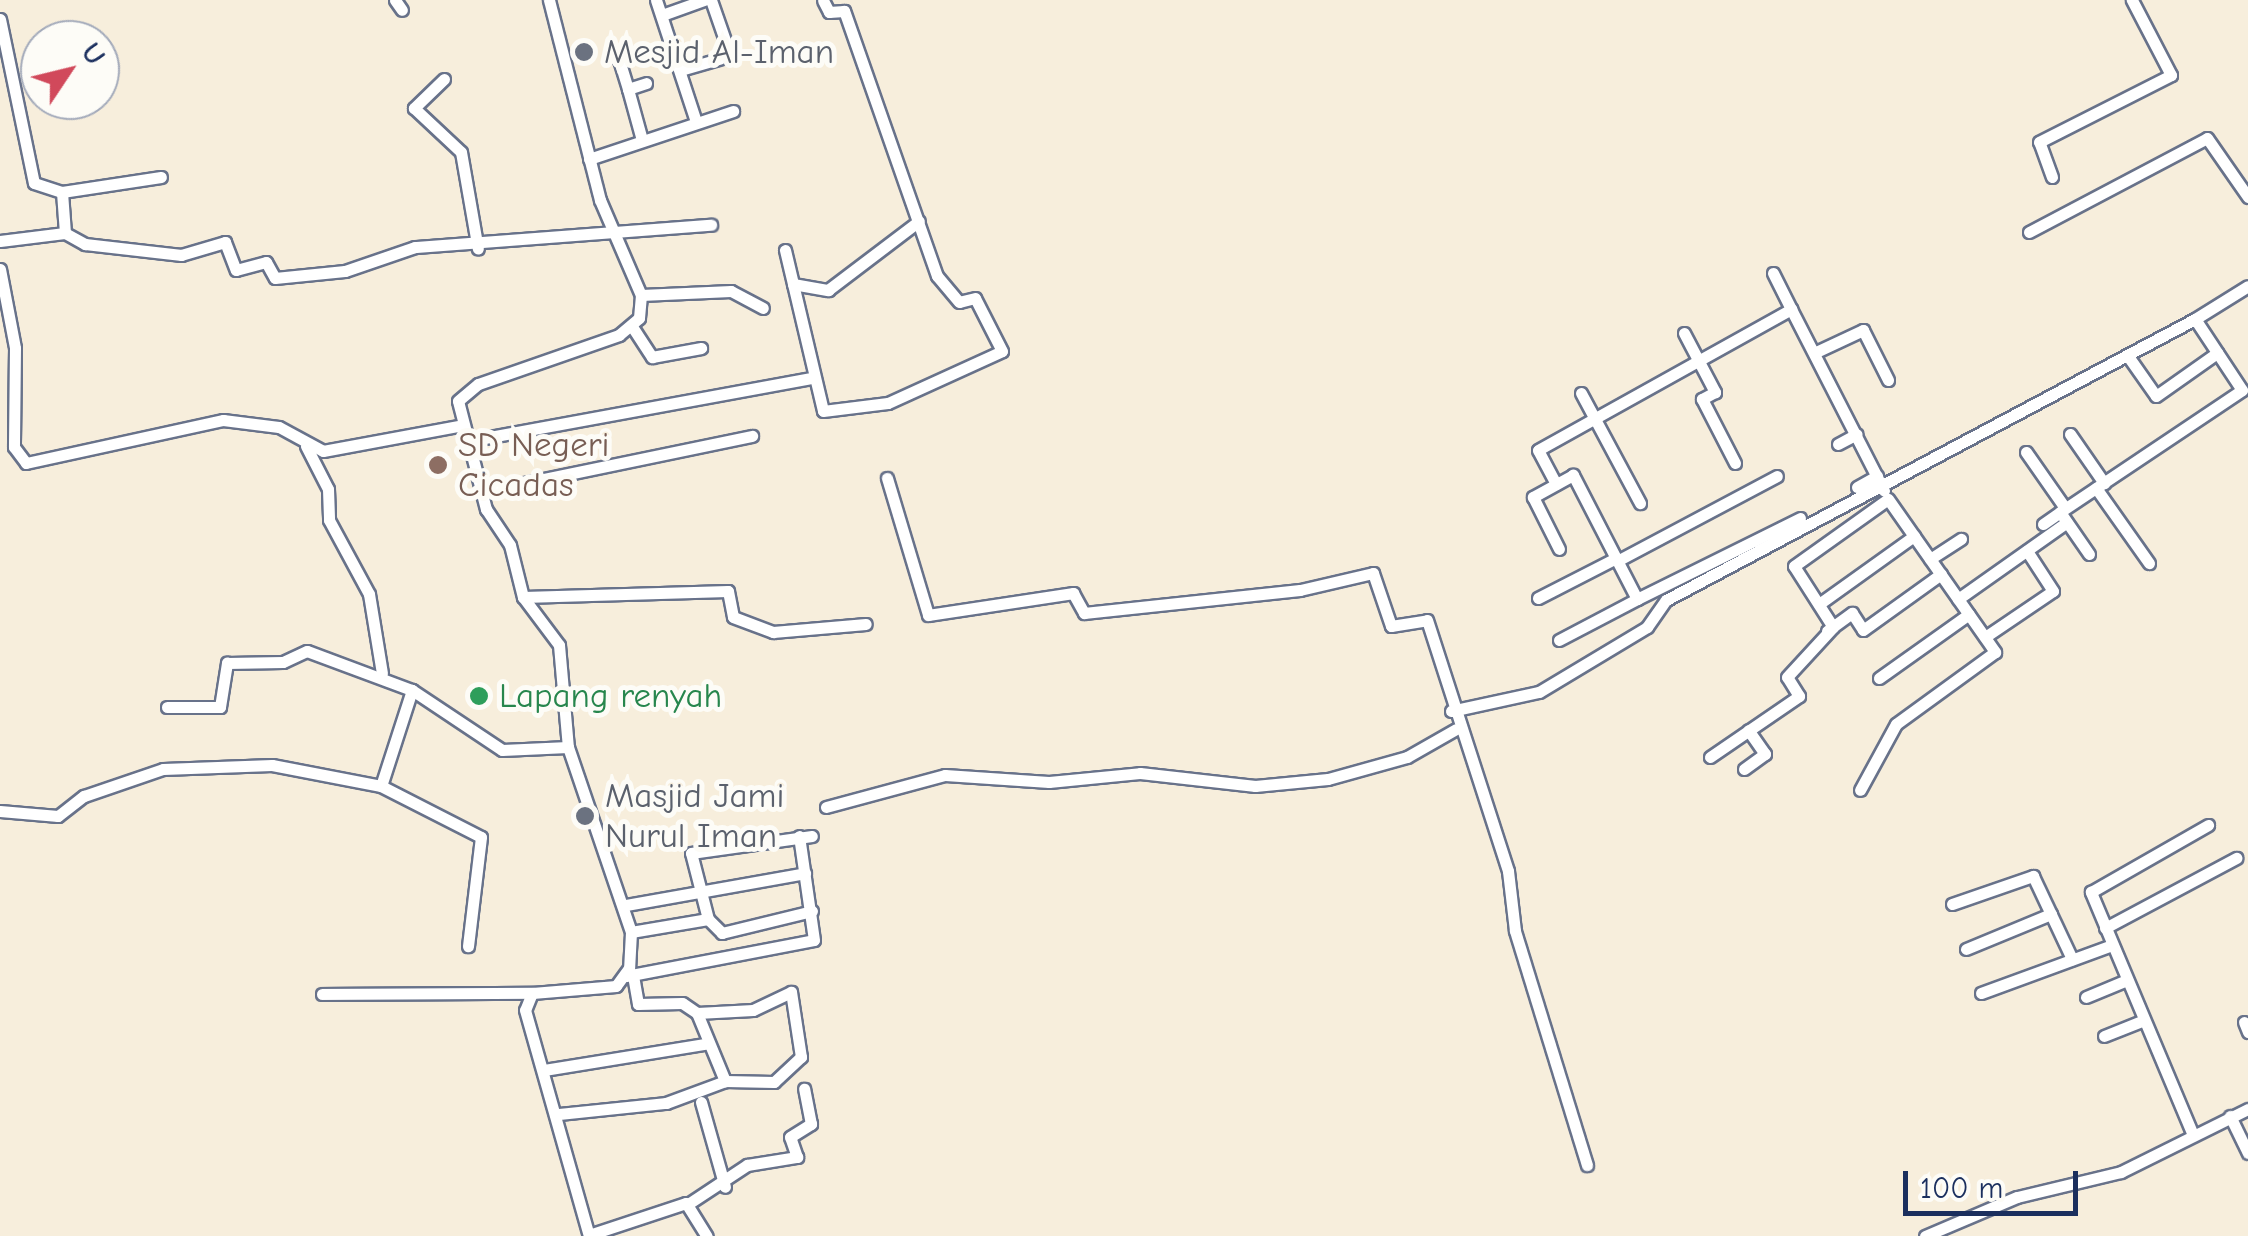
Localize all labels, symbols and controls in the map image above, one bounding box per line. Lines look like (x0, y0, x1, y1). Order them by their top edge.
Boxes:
north arrow (20, 20, 120, 120)
place label: Mesjid Al-Iman (604, 31, 834, 73)
text: U (74, 37, 111, 71)
marker: Mesjid Al-Iman (573, 41, 595, 63)
place label: SD Negeri Cicadas (458, 424, 610, 506)
marker: SD Negeri Cicadas (427, 454, 449, 476)
place label: Lapang renyah (499, 675, 722, 717)
marker: Lapang renyah (468, 685, 490, 707)
place label: Masjid Jami Nurul Iman (605, 775, 784, 857)
marker: Masjid Jami Nurul Iman (574, 805, 596, 827)
scale bar (1908, 1151, 2083, 1213)
text: 100 m (1920, 1171, 2003, 1206)

